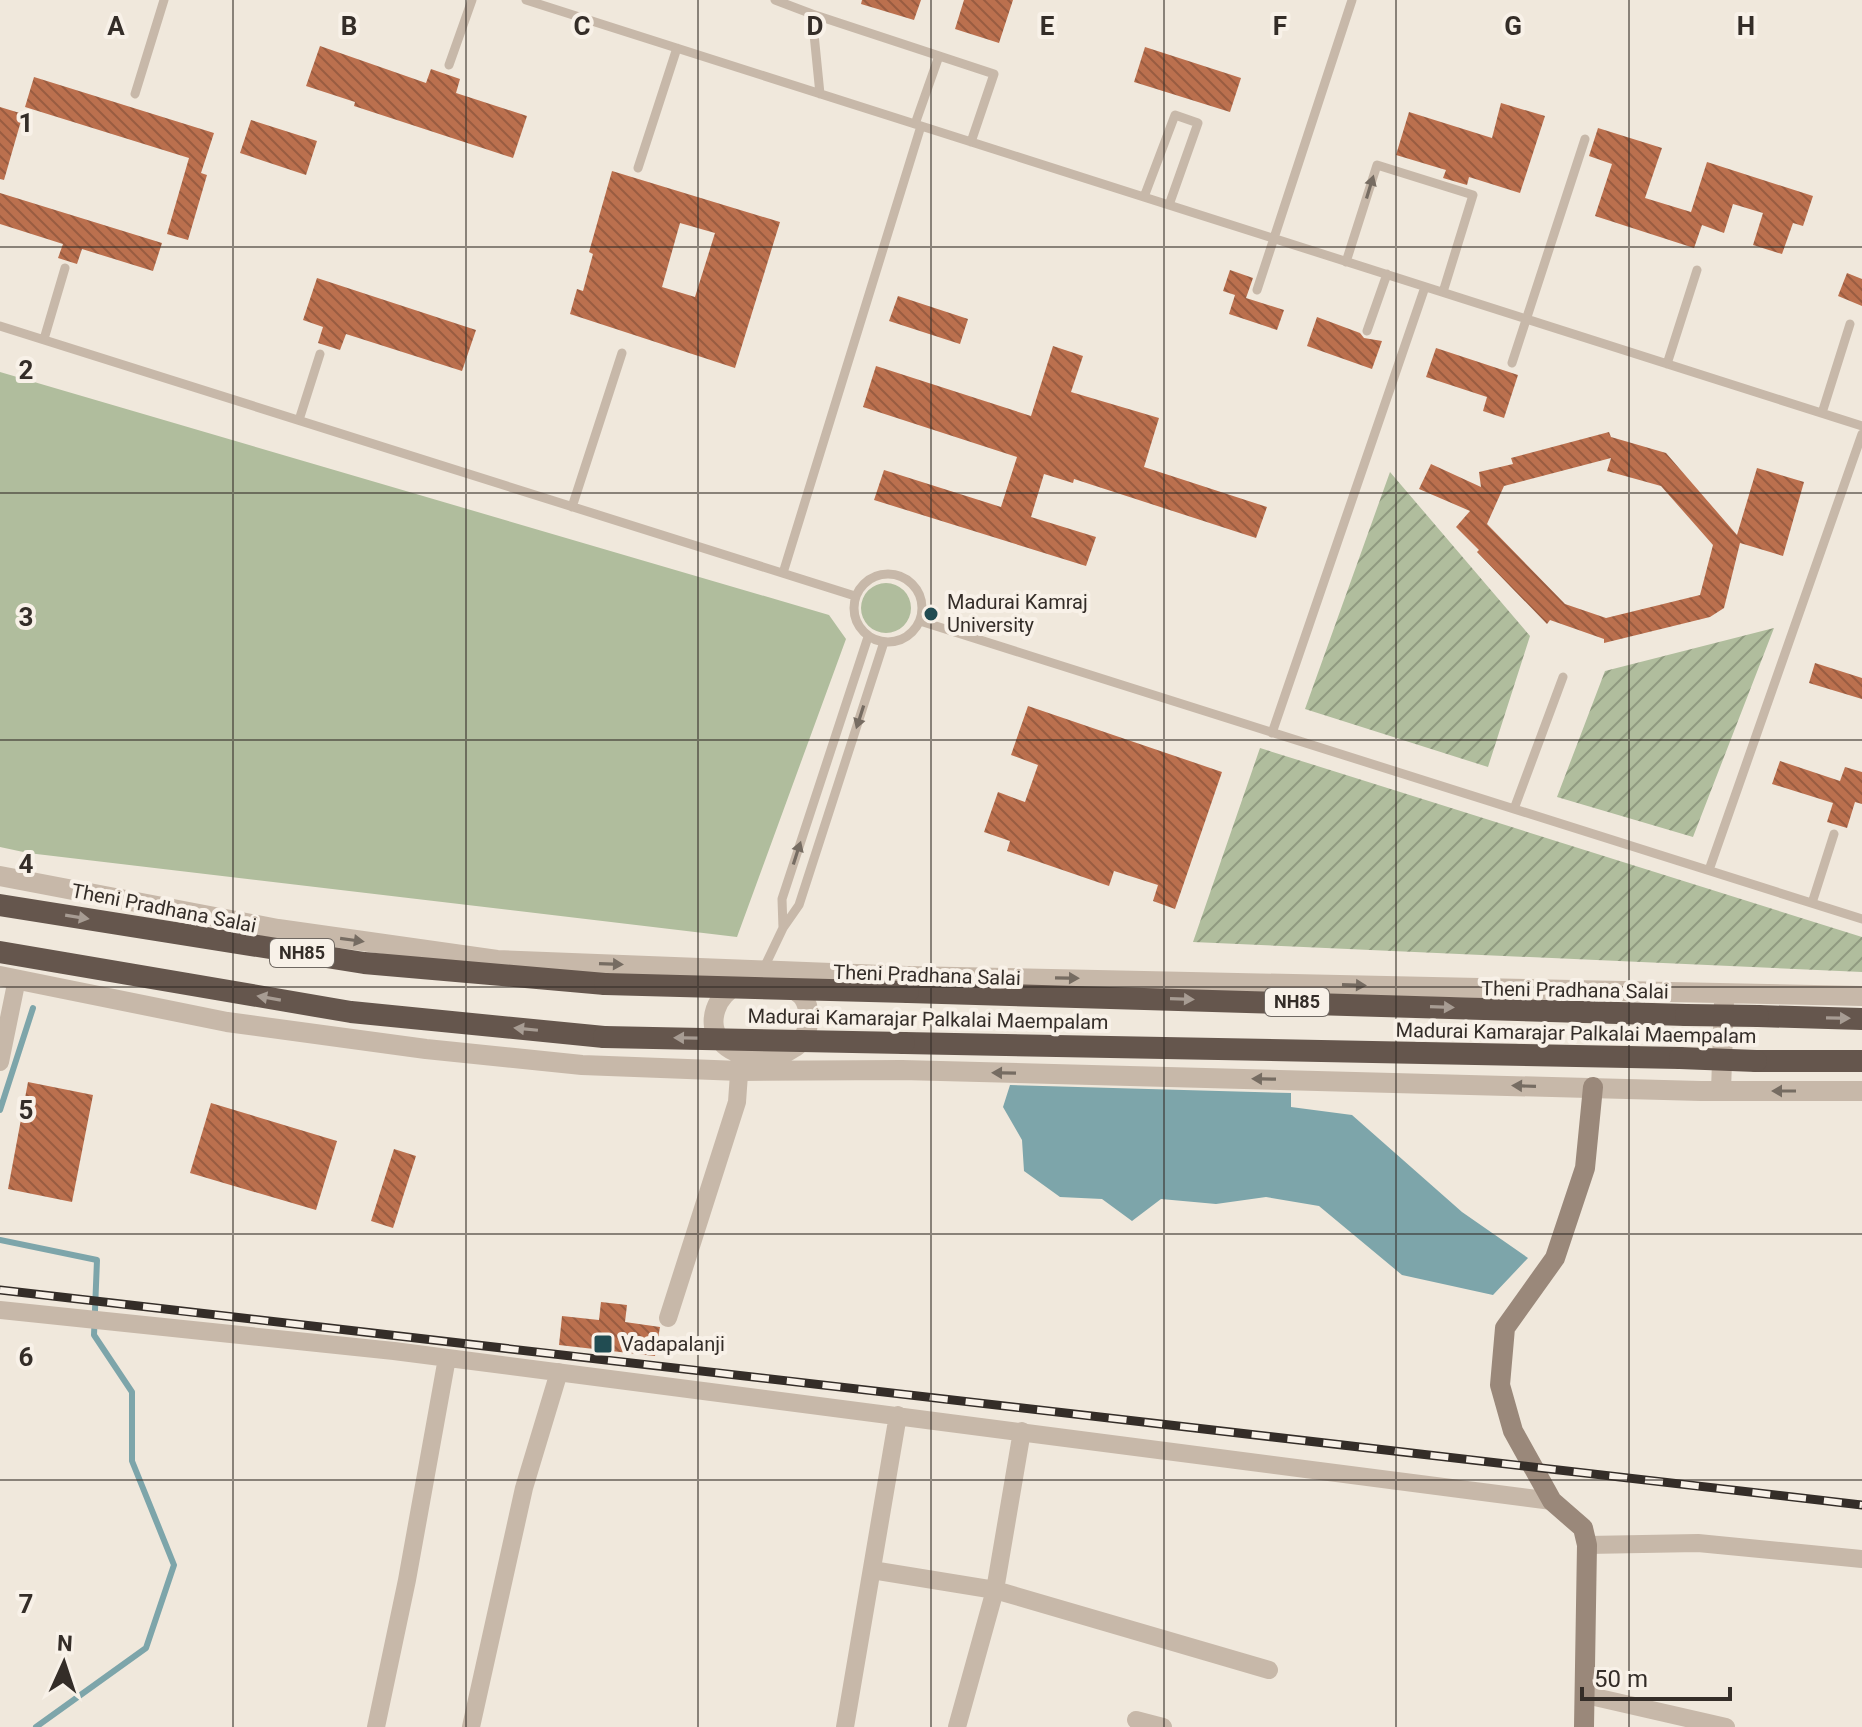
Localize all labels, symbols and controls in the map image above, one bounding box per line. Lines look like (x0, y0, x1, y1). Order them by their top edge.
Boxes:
text: A (107, 11, 125, 41)
text: B (341, 11, 357, 41)
text: C (573, 11, 591, 41)
text: D (807, 11, 823, 41)
text: E (1040, 11, 1055, 41)
text: F (1273, 11, 1287, 41)
text: G (1504, 11, 1522, 41)
text: H (1737, 11, 1755, 41)
text: 1 (19, 108, 33, 138)
one-way arrow (1364, 175, 1376, 199)
text: 2 (19, 355, 33, 385)
place label: Madurai Kamraj University (947, 590, 1088, 637)
text: 3 (19, 602, 33, 632)
marker: Madurai Kamraj University (922, 605, 940, 623)
one-way arrow (853, 705, 865, 729)
one-way arrow (792, 841, 804, 865)
text: 4 (19, 849, 34, 879)
street label: Theni Pradhana Salai (70, 878, 258, 938)
one-way arrow (65, 912, 90, 924)
one-way arrow (340, 934, 365, 947)
road number: NH85 (270, 939, 334, 967)
one-way arrow (599, 957, 624, 970)
street label: Theni Pradhana Salai (833, 960, 1021, 990)
one-way arrow (1055, 972, 1080, 985)
street label: Theni Pradhana Salai (1481, 976, 1669, 1004)
one-way arrow (1342, 978, 1367, 991)
road number: NH85 (1265, 988, 1329, 1016)
one-way arrow (256, 991, 281, 1003)
one-way arrow (1170, 992, 1195, 1005)
one-way arrow (1430, 1001, 1455, 1014)
street label: Madurai Kamarajar Palkalai Maempalam (747, 1004, 1109, 1034)
one-way arrow (1826, 1012, 1851, 1025)
street label: Madurai Kamarajar Palkalai Maempalam (1395, 1018, 1757, 1048)
one-way arrow (514, 1022, 539, 1035)
one-way arrow (673, 1032, 698, 1045)
one-way arrow (991, 1067, 1016, 1079)
one-way arrow (1251, 1073, 1276, 1085)
one-way arrow (1511, 1079, 1536, 1092)
one-way arrow (1771, 1085, 1796, 1097)
text: 5 (19, 1095, 33, 1125)
place label: Vadapalanji (621, 1332, 725, 1356)
marker: Vadapalanji (592, 1333, 614, 1355)
text: 6 (19, 1342, 34, 1372)
text: 7 (19, 1589, 33, 1619)
north arrow (24, 1623, 104, 1703)
text: N (57, 1631, 73, 1656)
scale bar (1582, 1651, 1730, 1701)
text: 50 m (1594, 1665, 1648, 1693)

